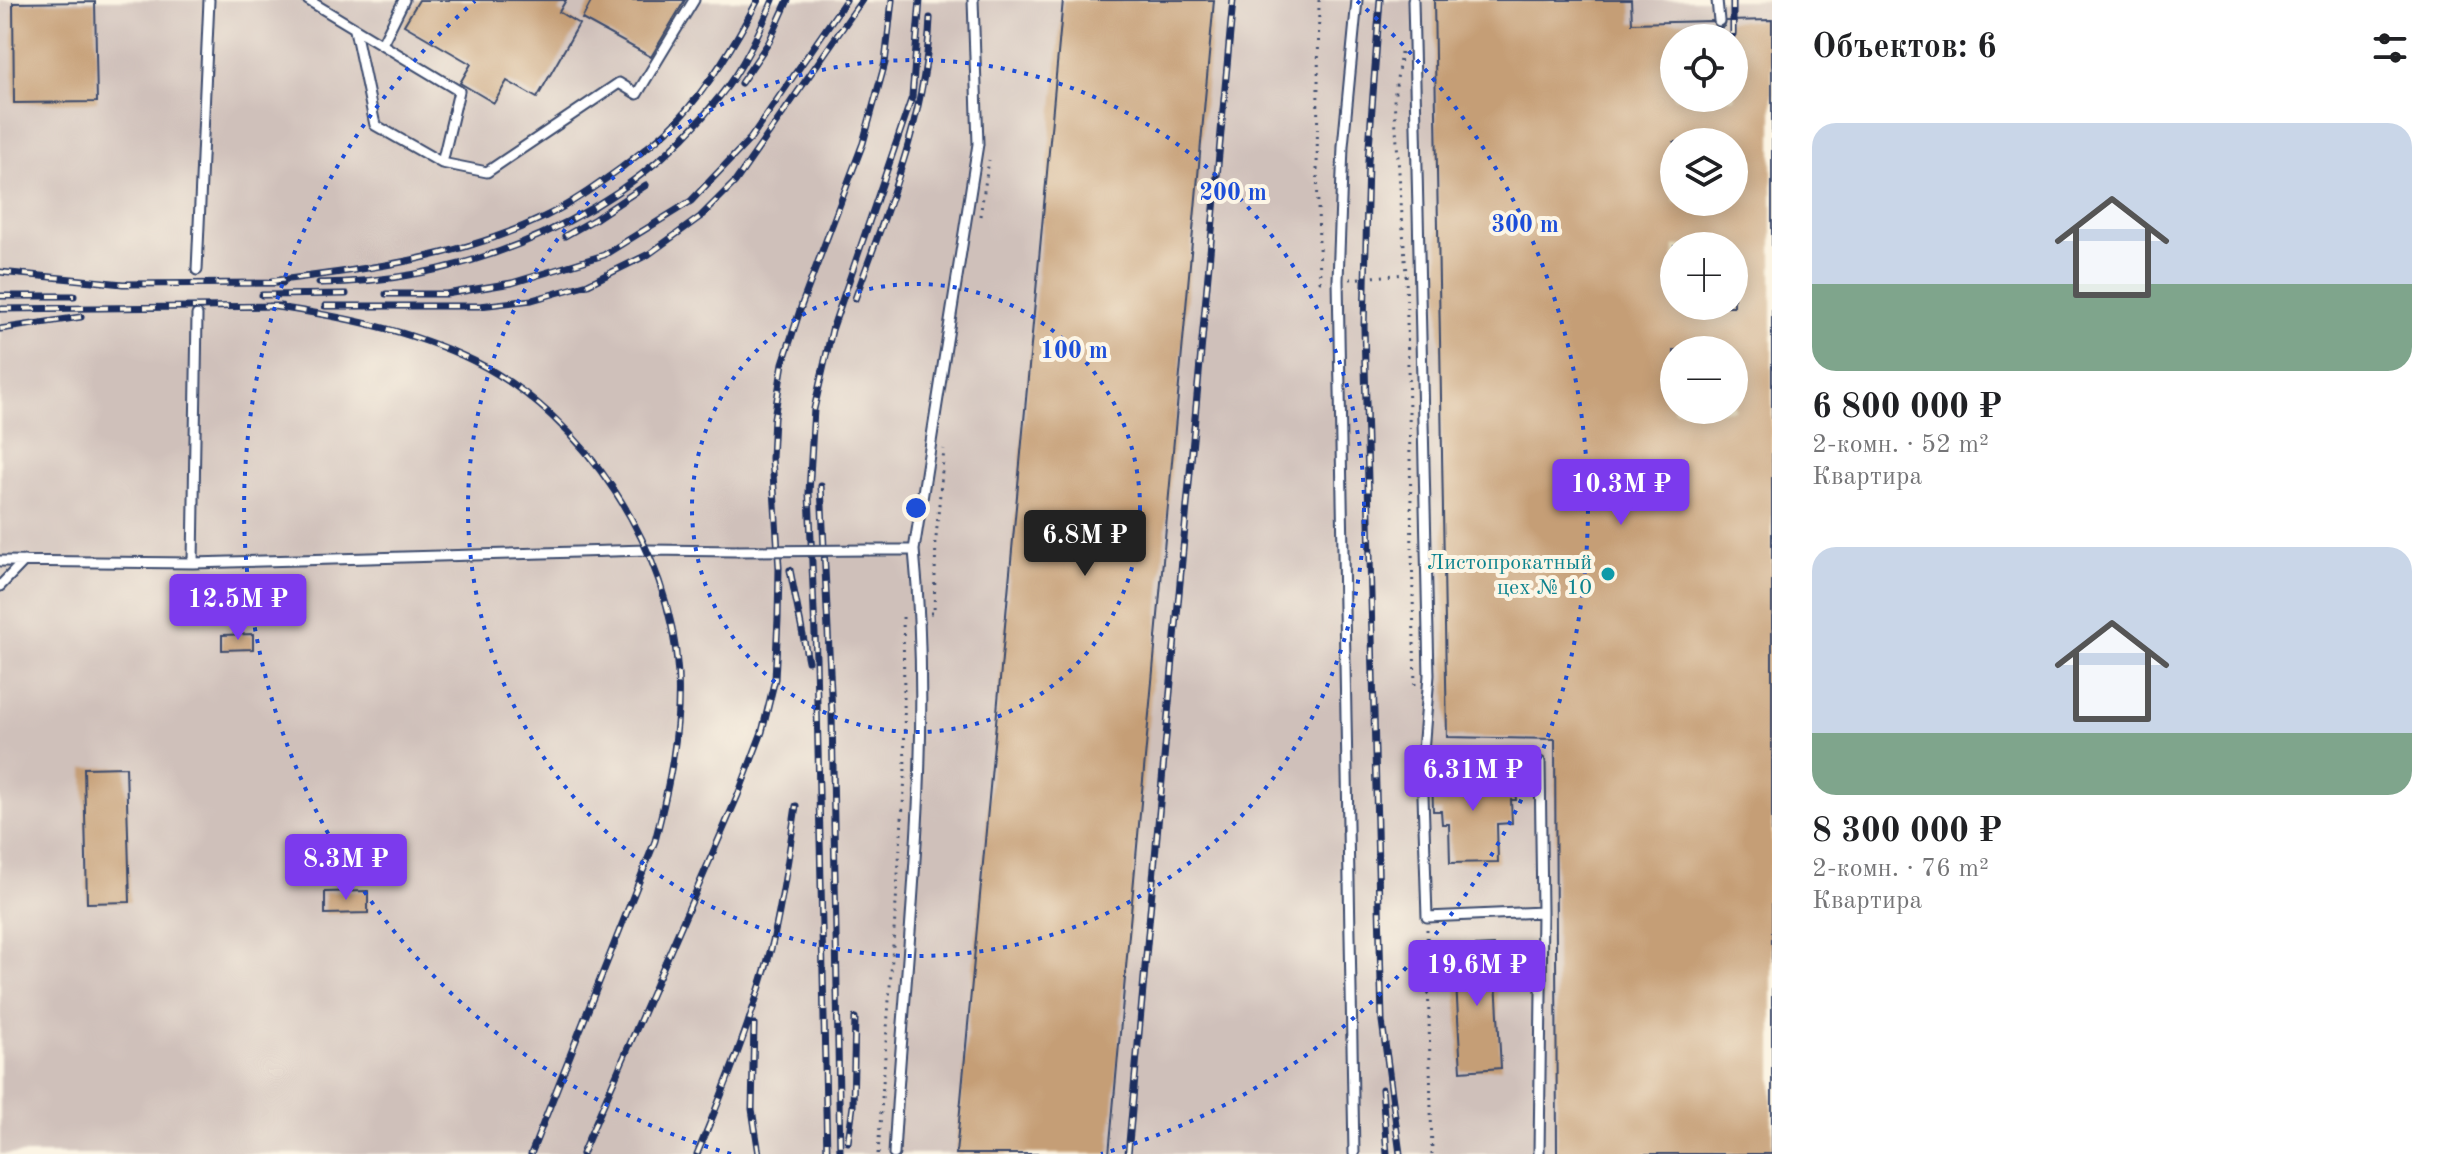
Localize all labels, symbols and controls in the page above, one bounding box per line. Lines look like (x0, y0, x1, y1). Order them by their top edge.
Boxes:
map controls (1660, 24, 1748, 424)
button: locate (1660, 24, 1748, 112)
icon: filters (2368, 26, 2412, 70)
text: Объектов: 6 (1812, 31, 1997, 65)
button: layers (1660, 128, 1748, 216)
icon: home (2040, 175, 2184, 319)
text: 200 m (1199, 182, 1267, 206)
text: 300 m (1491, 214, 1559, 238)
button: + (1660, 232, 1748, 320)
button: − (1660, 336, 1748, 424)
text: 100 m (1040, 340, 1108, 364)
text: 6 800 000 ₽ (1812, 391, 2002, 425)
text: 2-комн. · 52 m² (1812, 432, 1989, 458)
pin: 10.3M ₽ (1547, 459, 1695, 527)
text: Квартира (1812, 464, 1922, 490)
text: 10.3M ₽ (1570, 472, 1672, 498)
centre of rings (902, 494, 930, 522)
pin: 6.8M ₽ (1020, 510, 1150, 578)
text: 6.8M ₽ (1042, 523, 1128, 549)
place label: Листопрокатный цех № 10 (1427, 552, 1592, 599)
marker: Листопрокатный цех № 10 (1599, 565, 1617, 583)
pin: 12.5M ₽ (164, 574, 312, 642)
text: 12.5M ₽ (187, 587, 289, 613)
icon: home (2040, 599, 2184, 743)
pin: 6.31M ₽ (1399, 745, 1547, 813)
text: 6.31M ₽ (1422, 758, 1524, 784)
text: 8 300 000 ₽ (1812, 815, 2002, 849)
pin: 8.3M ₽ (281, 834, 411, 902)
text: 8.3M ₽ (303, 847, 389, 873)
text: 2-комн. · 76 m² (1812, 856, 1989, 882)
text: Квартира (1812, 888, 1922, 914)
pin: 19.6M ₽ (1403, 940, 1551, 1008)
text: 19.6M ₽ (1426, 953, 1528, 979)

